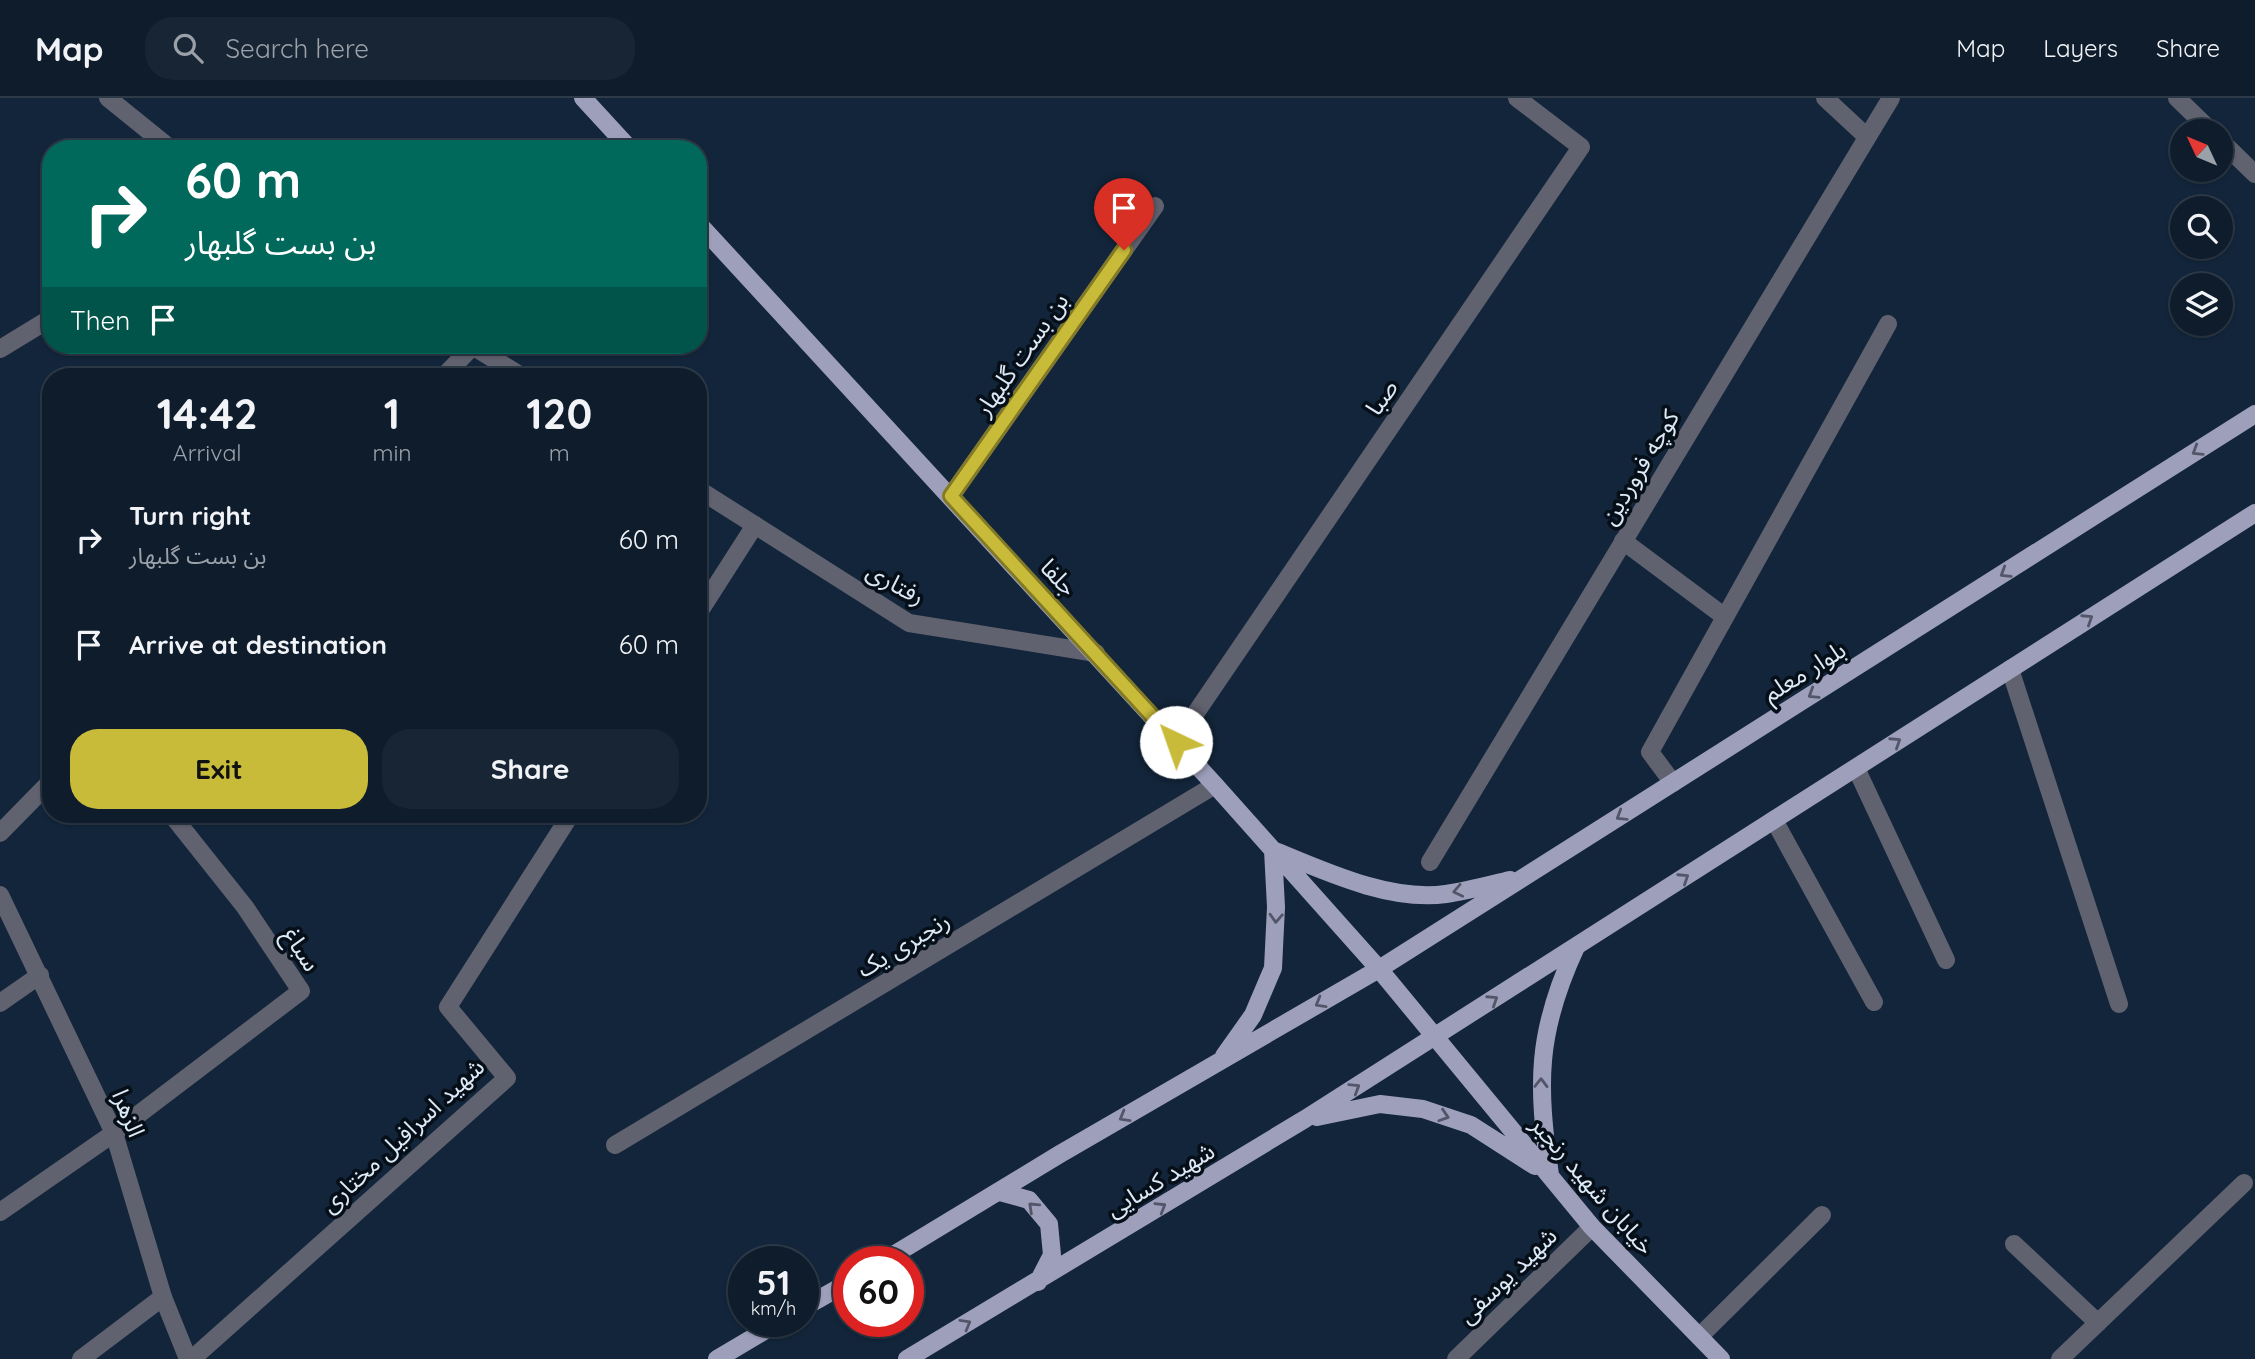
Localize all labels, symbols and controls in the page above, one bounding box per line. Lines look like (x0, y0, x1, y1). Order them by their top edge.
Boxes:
search box (145, 17, 635, 80)
text: Map (35, 28, 103, 69)
icon: search (169, 29, 207, 67)
text: Search here (225, 32, 369, 65)
text: Map (1956, 33, 2005, 63)
text: Layers (2043, 33, 2118, 63)
text: Share (2156, 33, 2220, 63)
north arrow (2170, 119, 2233, 182)
map controls (2170, 119, 2233, 336)
text: 60 m (185, 149, 301, 210)
icon: right (70, 168, 161, 259)
pin (1094, 178, 1154, 250)
icon: arrive (1105, 189, 1143, 227)
button: search (2170, 196, 2233, 259)
text: بن بست گلبهار (185, 222, 376, 262)
button: layers (2170, 273, 2233, 336)
street label: بن بست گلبهار (967, 287, 1074, 422)
icon: arrive (144, 301, 182, 339)
text: Then (70, 304, 130, 337)
street label: صبا (1358, 373, 1404, 421)
text: 14:42 (157, 387, 258, 440)
text: 1 (384, 387, 400, 440)
text: 120 (526, 387, 592, 440)
street label: کوچه فروردین (1593, 403, 1687, 530)
text: Arrival (173, 438, 242, 467)
text: min (372, 438, 412, 467)
text: m (549, 438, 570, 467)
one-way arrow (2192, 442, 2205, 455)
text: Turn right (129, 499, 251, 532)
icon: right (70, 521, 108, 559)
text: 60 m (619, 523, 679, 556)
text: بن بست گلبهار (129, 541, 266, 570)
street label: جلفا (1034, 552, 1084, 602)
street label: رفتاری (862, 555, 930, 611)
one-way arrow (2000, 564, 2013, 577)
one-way arrow (2080, 615, 2093, 627)
icon: arrive (70, 626, 108, 664)
text: Arrive at destination (129, 628, 387, 661)
text: 60 m (619, 628, 679, 661)
street label: بلوار معلم (1757, 634, 1852, 711)
one-way arrow (1808, 686, 1821, 699)
position arrow (1139, 705, 1213, 779)
button: Exit (70, 729, 368, 809)
button: Share (382, 729, 679, 809)
one-way arrow (1889, 737, 1902, 750)
one-way arrow (1615, 808, 1628, 821)
one-way arrow (1676, 873, 1689, 886)
one-way arrow (1452, 883, 1464, 898)
street label: رنجبری یک (851, 905, 955, 983)
one-way arrow (1268, 913, 1283, 924)
street label: سباغ (274, 921, 327, 978)
one-way arrow (1315, 995, 1328, 1008)
one-way arrow (1485, 996, 1498, 1009)
street label: شهید اسرافیل مختاری (314, 1051, 490, 1219)
one-way arrow (1533, 1078, 1549, 1088)
one-way arrow (1347, 1083, 1360, 1096)
street label: الزهرا (106, 1085, 152, 1141)
one-way arrow (1438, 1108, 1450, 1122)
one-way arrow (1118, 1109, 1131, 1122)
street label: خیابان شهید رنجبر (1524, 1109, 1661, 1260)
street label: شهید کسایی (1100, 1135, 1220, 1223)
one-way arrow (1028, 1203, 1041, 1215)
one-way arrow (1153, 1203, 1166, 1216)
street label: شهید یوسفی (1451, 1220, 1563, 1330)
speed limit sign: 60 (833, 1246, 924, 1337)
text: 51 (757, 1260, 790, 1304)
text: km/h (751, 1297, 796, 1320)
one-way arrow (958, 1320, 971, 1333)

